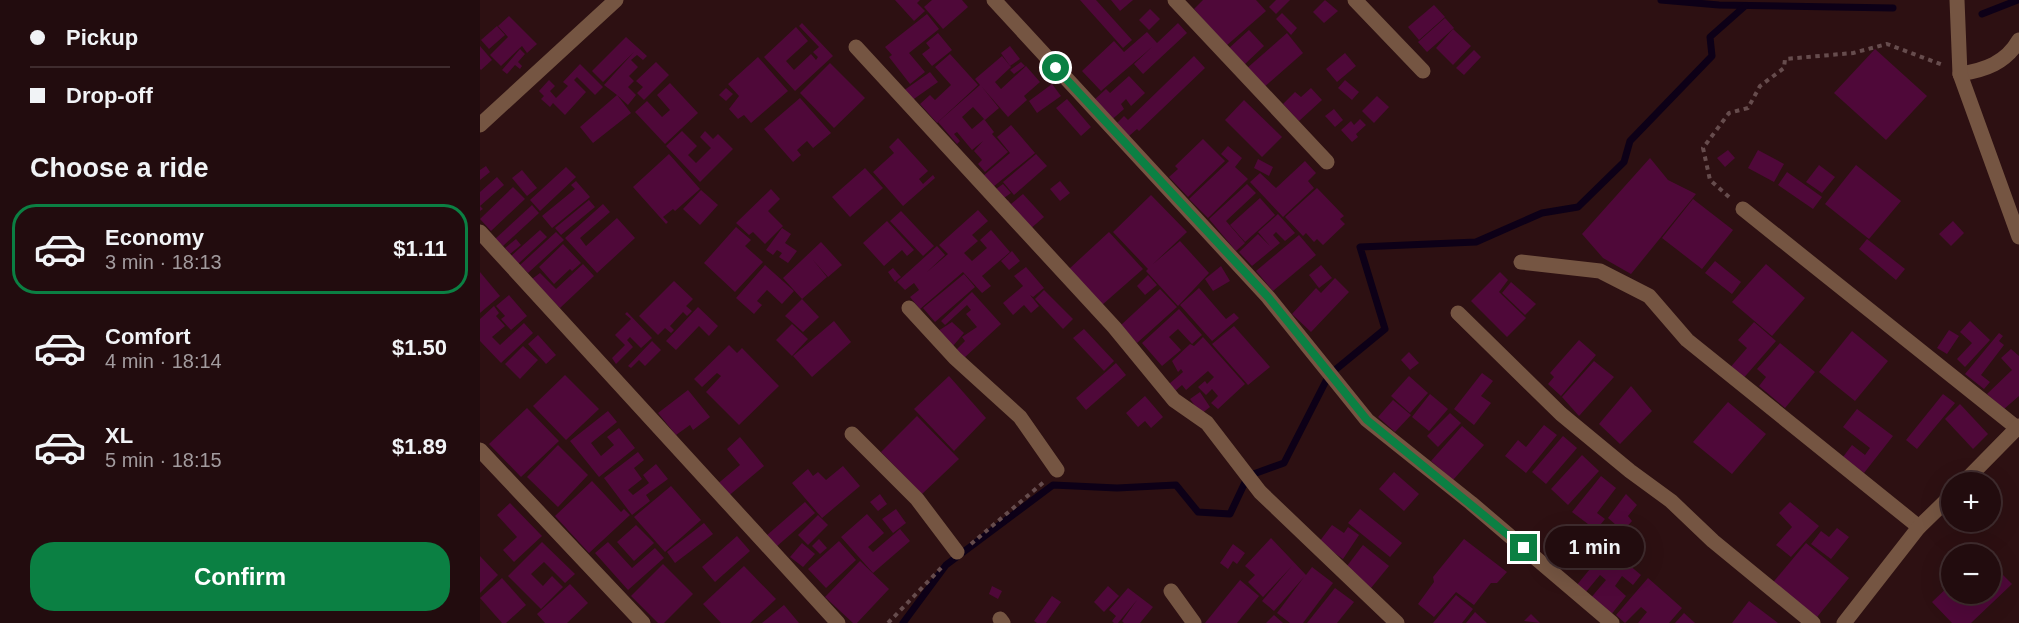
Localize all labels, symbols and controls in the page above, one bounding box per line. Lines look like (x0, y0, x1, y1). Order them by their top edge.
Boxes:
text: Pickup (66, 25, 138, 50)
route start (1042, 54, 1069, 81)
text: Drop-off (66, 83, 153, 108)
text: Choose a ride (30, 153, 209, 183)
icon: car (33, 222, 87, 276)
text: Economy (105, 225, 204, 250)
text: $1.11 (393, 236, 447, 261)
text: 3 min · 18:13 (105, 251, 222, 273)
icon: car (33, 321, 87, 375)
text: Comfort (105, 324, 191, 349)
text: $1.50 (392, 335, 447, 360)
text: 4 min · 18:14 (105, 350, 222, 372)
icon: car (33, 420, 87, 474)
text: XL (105, 423, 133, 448)
text: $1.89 (392, 434, 447, 459)
text: 5 min · 18:15 (105, 449, 222, 471)
map controls (1941, 472, 2001, 604)
button: + (1941, 472, 2001, 532)
callout: 1 min (1545, 527, 1644, 569)
route end (1510, 534, 1537, 561)
text: 1 min (1568, 536, 1621, 558)
button: Confirm (30, 542, 450, 611)
button: − (1941, 544, 2001, 604)

